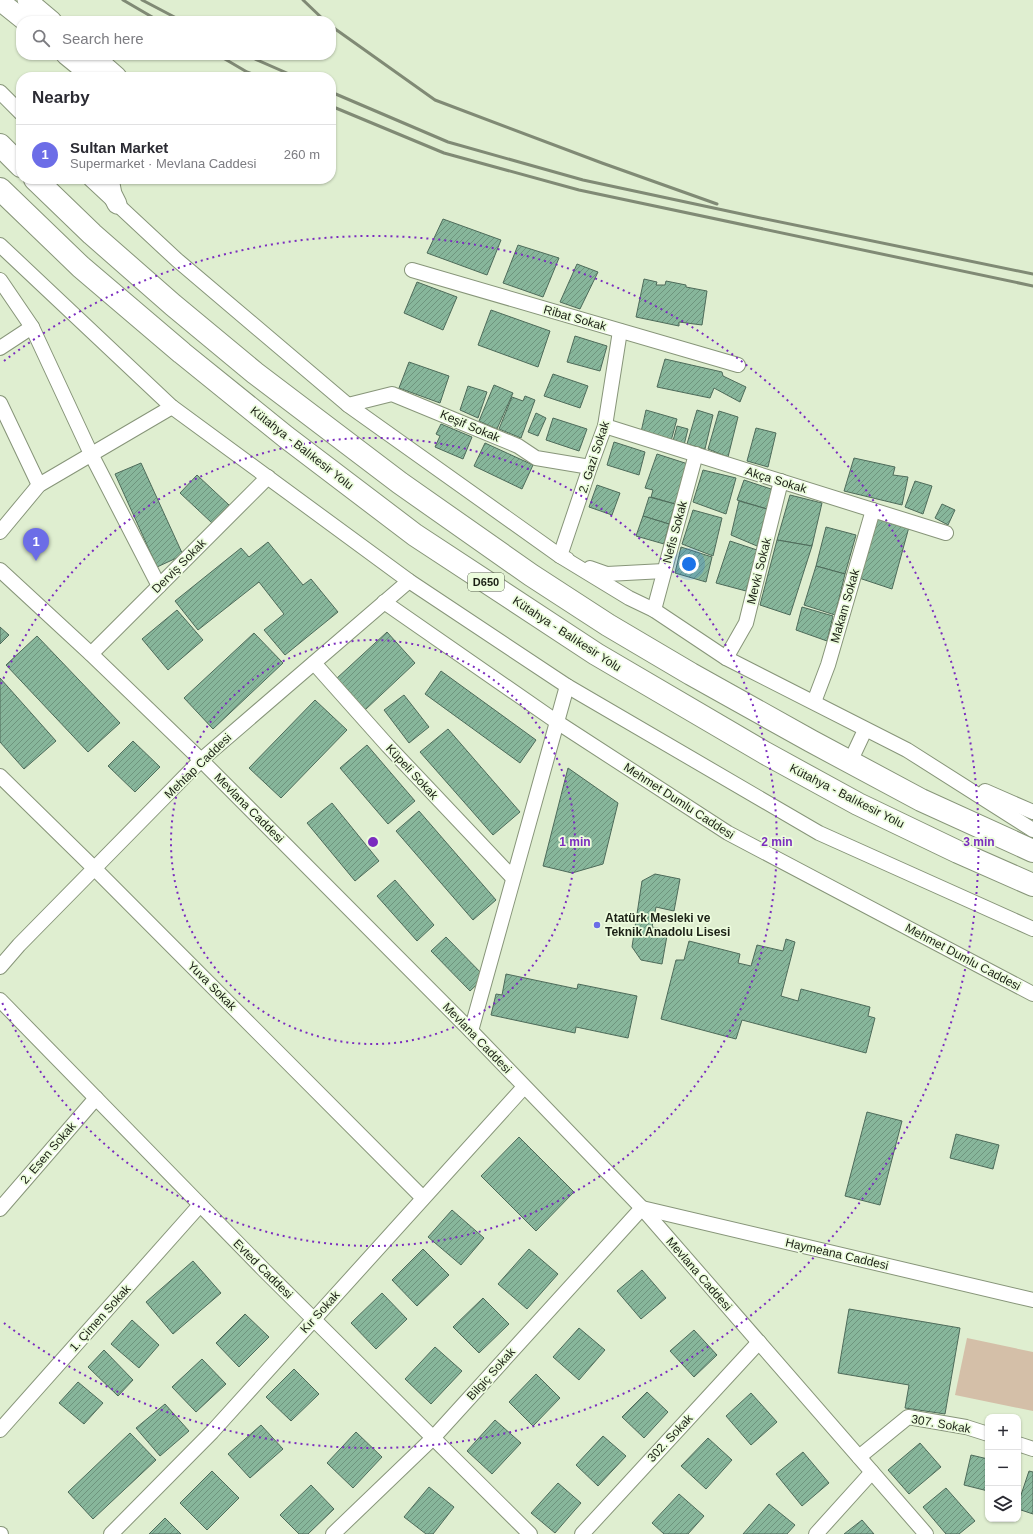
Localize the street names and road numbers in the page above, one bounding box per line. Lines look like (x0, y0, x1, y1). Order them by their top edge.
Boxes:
street label: Ribat Sokak (542, 302, 609, 334)
street label: Kütahya - Balıkesir Yolu (248, 403, 356, 493)
street label: Keşif Sokak (438, 407, 503, 445)
street label: 2. Gazi Sokak (576, 418, 613, 495)
street label: Akça Sokak (744, 464, 809, 496)
street label: Nefis Sokak (660, 498, 690, 565)
street label: Derviş Sokak (149, 535, 210, 596)
street label: Mevki Sokak (744, 535, 774, 606)
street label: Makam Sokak (828, 567, 862, 644)
road number: D650 (468, 573, 504, 591)
street label: Kütahya - Balıkesir Yolu (510, 594, 624, 674)
street label: Mehtap Caddesi (162, 731, 234, 801)
street label: Küpeli Sokak (383, 742, 442, 803)
street label: Mehmet Dumlu Caddesi (621, 760, 737, 842)
street label: Kütahya - Balıkesir Yolu (787, 761, 907, 831)
street label: Mevlana Caddesi (211, 770, 287, 846)
street label: Mehmet Dumlu Caddesi (903, 921, 1023, 993)
street label: Yuva Sokak (185, 959, 240, 1014)
street label: Mevlana Caddesi (440, 1000, 514, 1076)
street label: 2. Esen Sokak (17, 1118, 79, 1187)
street label: Mevlana Caddesi (663, 1234, 735, 1314)
street label: Haymeana Caddesi (784, 1235, 890, 1273)
street label: Evted Caddesi (230, 1236, 296, 1302)
street label: 1. Çimen Sokak (66, 1281, 134, 1354)
street label: Kır Sokak (297, 1287, 343, 1336)
street label: Bilgiç Sokak (464, 1344, 519, 1403)
street label: 302. Sokak (644, 1411, 696, 1465)
street label: 307. Sokak (910, 1412, 973, 1436)

